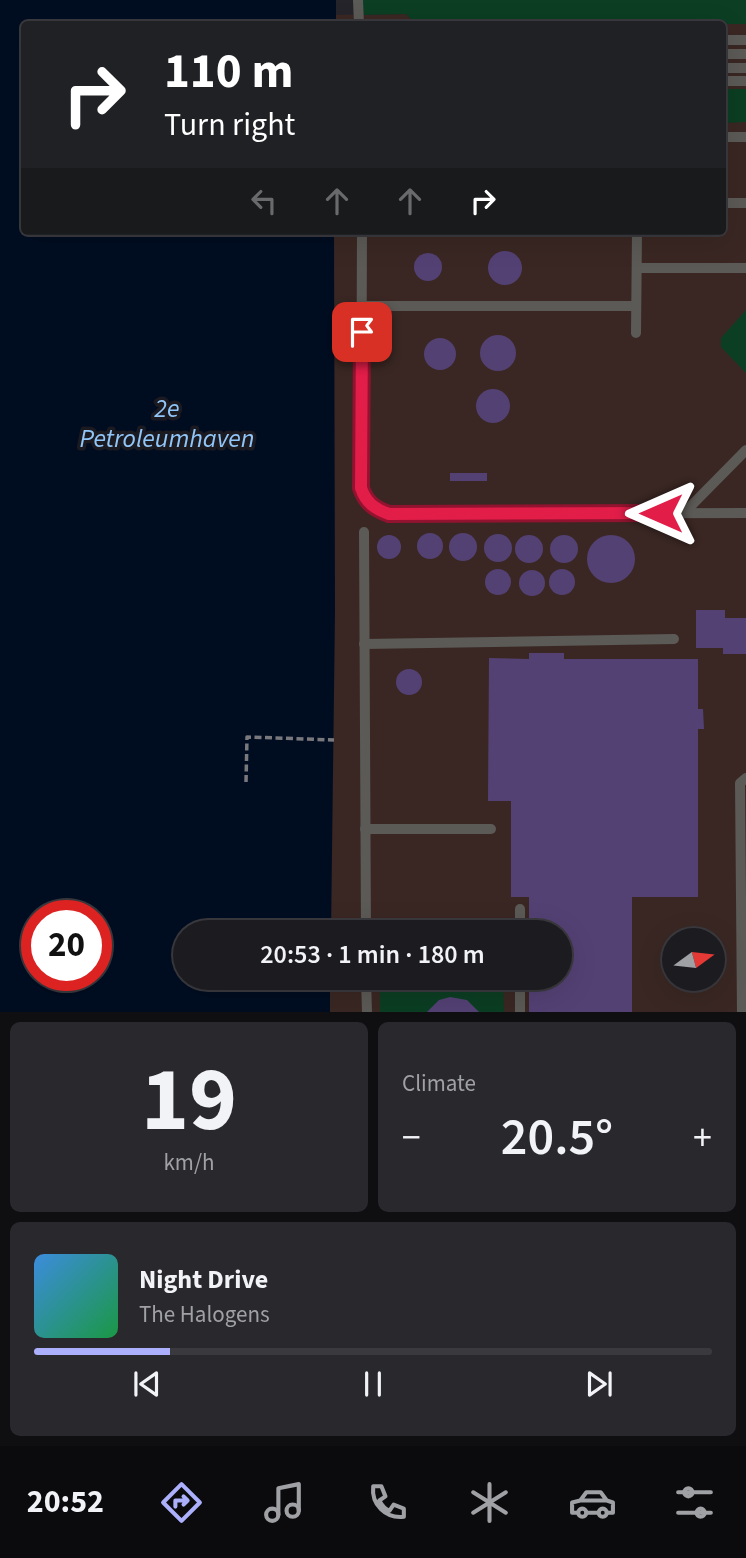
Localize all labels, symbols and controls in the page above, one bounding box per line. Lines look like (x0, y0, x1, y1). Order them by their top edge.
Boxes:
text: 110 m (164, 37, 293, 107)
icon: right (49, 49, 140, 140)
text: Turn right (164, 102, 295, 148)
icon: left (245, 182, 283, 220)
icon: ahead (318, 182, 356, 220)
icon: ahead (391, 182, 429, 220)
icon: right (464, 182, 502, 220)
pin (332, 302, 392, 362)
icon: arrive (343, 313, 381, 351)
water label: 2e Petroleumhaven (80, 390, 254, 457)
position arrow (624, 476, 698, 550)
speed limit sign: 20 (21, 900, 112, 991)
north arrow (662, 928, 724, 990)
map controls (662, 928, 725, 991)
text: 20:53 · 1 min · 180 m (260, 936, 485, 973)
text: 19 (141, 1036, 237, 1165)
text: Climate (402, 1067, 476, 1100)
text: 20.5° (501, 1101, 613, 1175)
text: − (402, 1111, 421, 1165)
text: + (693, 1111, 712, 1165)
text: km/h (163, 1146, 215, 1179)
text: Night Drive (139, 1261, 268, 1298)
text: The Halogens (139, 1298, 270, 1331)
icon: previous (128, 1365, 166, 1403)
icon: pause (354, 1365, 392, 1403)
icon: next (580, 1365, 618, 1403)
icon: directions (157, 1478, 206, 1527)
icon: music (260, 1478, 309, 1527)
icon: phone (363, 1478, 412, 1527)
icon: climate (465, 1478, 514, 1527)
icon: car (568, 1478, 617, 1527)
icon: filters (670, 1478, 719, 1527)
text: 20:52 (27, 1479, 104, 1525)

